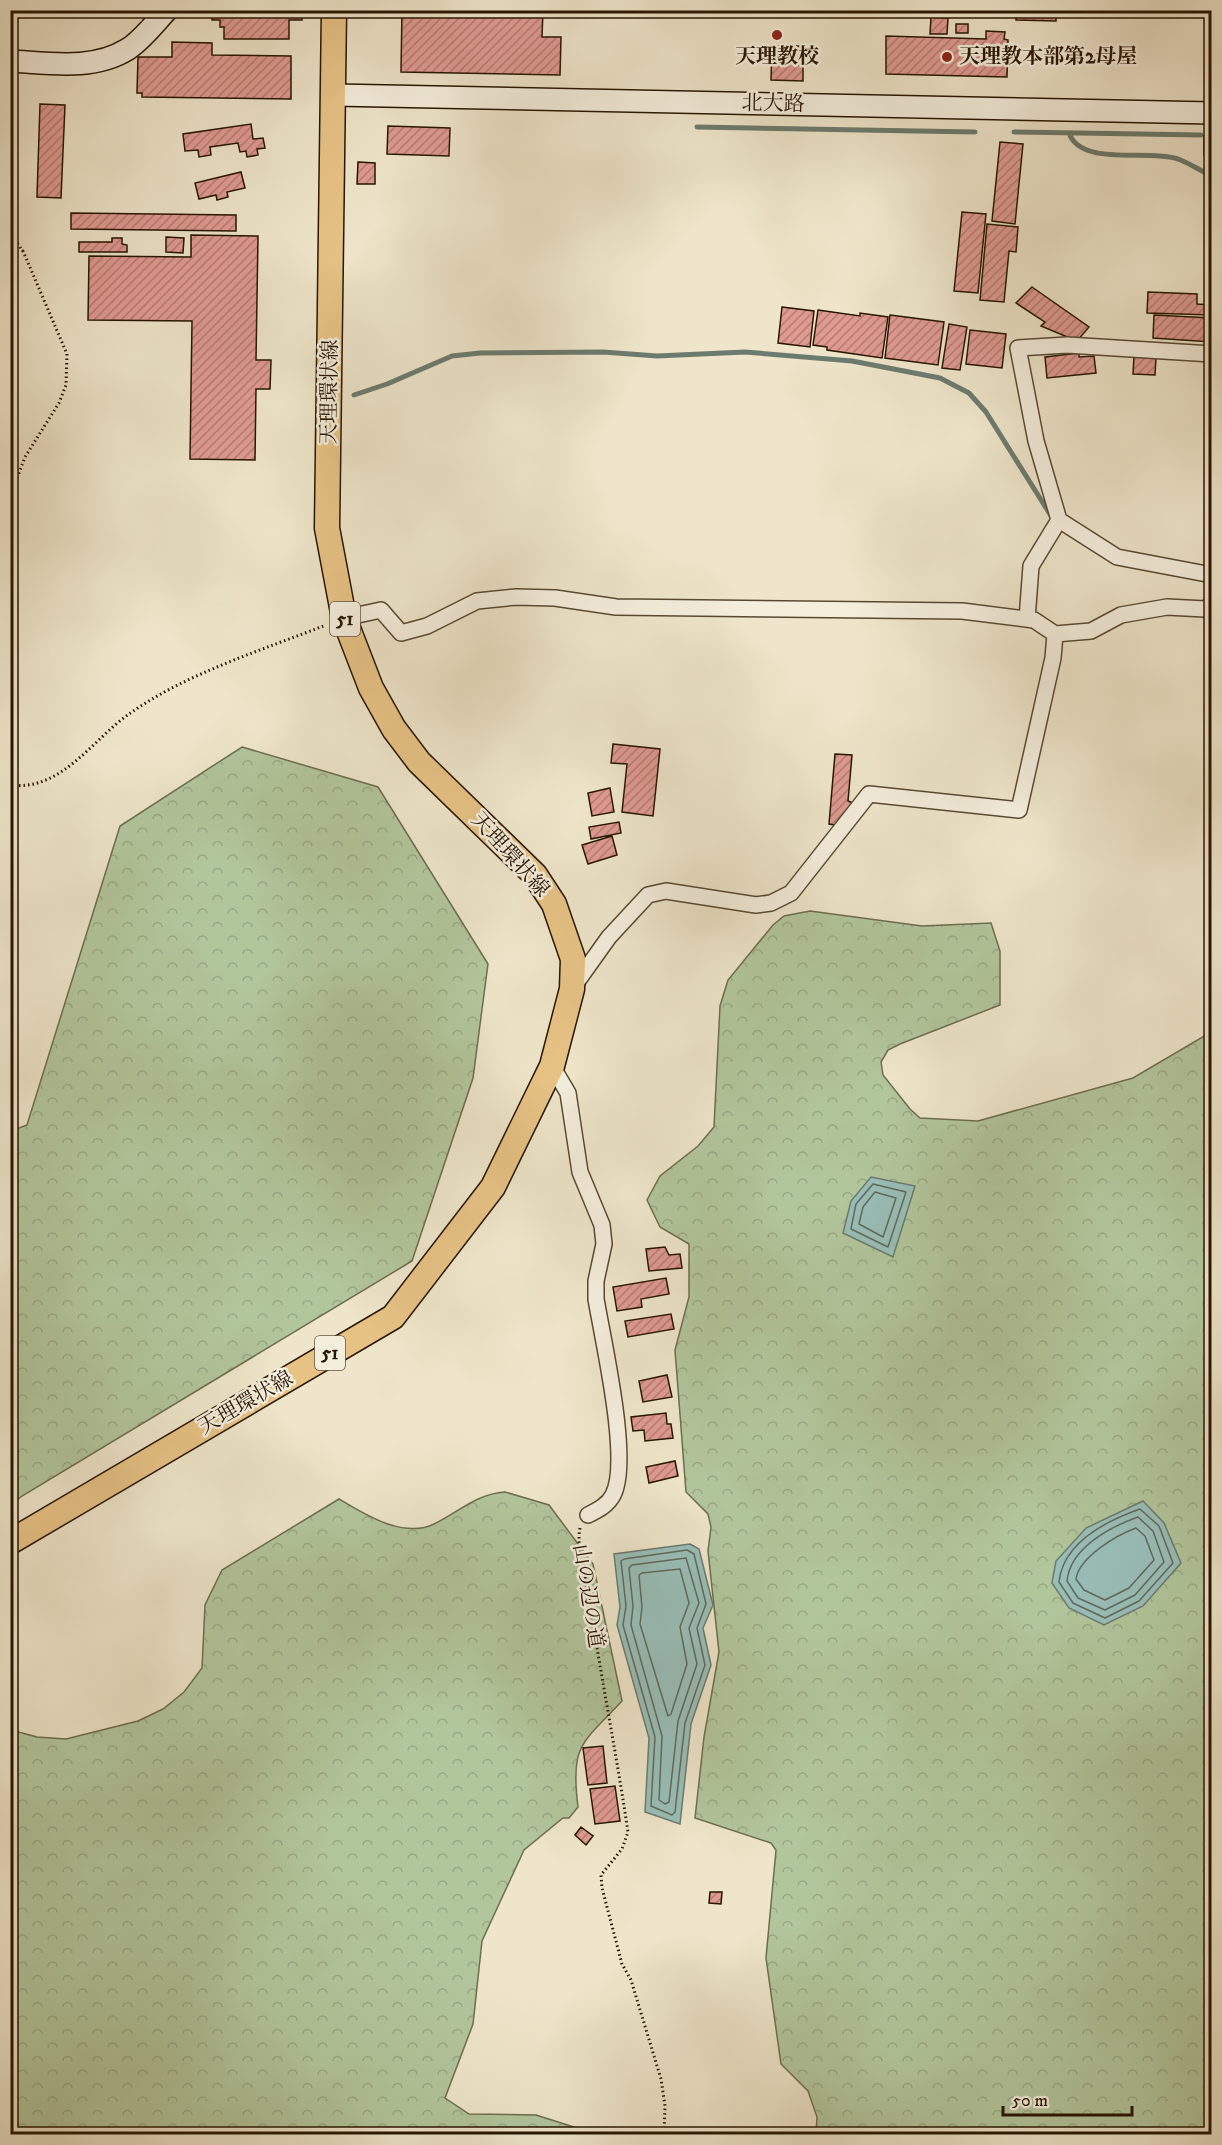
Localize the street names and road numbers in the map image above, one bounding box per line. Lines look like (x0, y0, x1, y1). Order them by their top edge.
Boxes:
street label: 北大路 (741, 90, 805, 118)
street label: 天理環状線 (316, 339, 344, 445)
road number: 51 (330, 602, 360, 636)
street label: 天理環状線 (465, 807, 555, 903)
road number: 51 (315, 1336, 345, 1370)
street label: 天理環状線 (194, 1365, 298, 1441)
street label: 山の辺の道 (567, 1542, 609, 1650)

